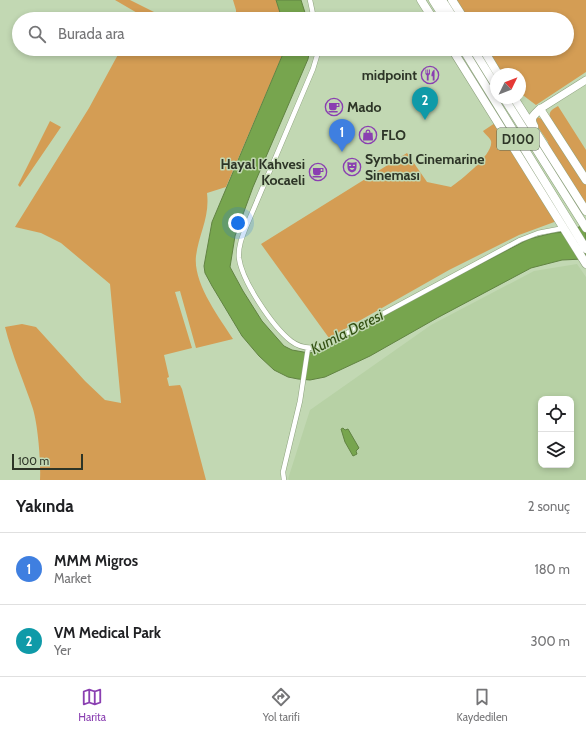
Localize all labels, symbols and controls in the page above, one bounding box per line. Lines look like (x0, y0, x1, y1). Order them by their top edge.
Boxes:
search box (12, 12, 574, 56)
icon: search (26, 23, 48, 45)
text: Burada ara (58, 25, 125, 43)
restaurant icon: midpoint (420, 65, 440, 85)
place label: midpoint (362, 66, 417, 84)
north arrow (490, 68, 526, 104)
pin: 2 (412, 87, 438, 120)
cafe icon: Mado (324, 97, 344, 117)
place label: Mado (347, 98, 382, 116)
pin: 1 (329, 119, 355, 152)
shop icon: FLO (358, 125, 378, 145)
place label: FLO (381, 126, 406, 144)
road number: D100 (497, 128, 539, 150)
place label: Symbol Cinemarine Sineması (365, 150, 484, 184)
place label: Hayal Kahvesi Kocaeli (220, 155, 305, 189)
theatre icon: Symbol Cinemarine Sineması (342, 157, 362, 177)
cafe icon: Hayal Kahvesi Kocaeli (308, 162, 328, 182)
your location (228, 213, 248, 233)
water label: Kumla Deresi (308, 306, 387, 358)
map controls (538, 396, 574, 468)
button: locate (538, 396, 574, 432)
button: layers (538, 432, 574, 468)
scale bar (12, 452, 83, 471)
text: 100 m (18, 454, 49, 468)
text: Yakında (16, 496, 74, 516)
text: 2 sonuç (528, 498, 570, 514)
text: MMM Migros (54, 552, 138, 570)
text: 1 (27, 561, 31, 577)
text: 180 m (534, 561, 570, 577)
text: Market (54, 570, 91, 586)
text: VM Medical Park (54, 624, 161, 642)
text: 2 (26, 633, 32, 649)
text: 300 m (530, 633, 570, 649)
text: Yer (54, 642, 71, 658)
tab: Harita (78, 686, 106, 724)
tab: Yol tarifi (263, 686, 300, 724)
tab: Kaydedilen (456, 686, 508, 724)

